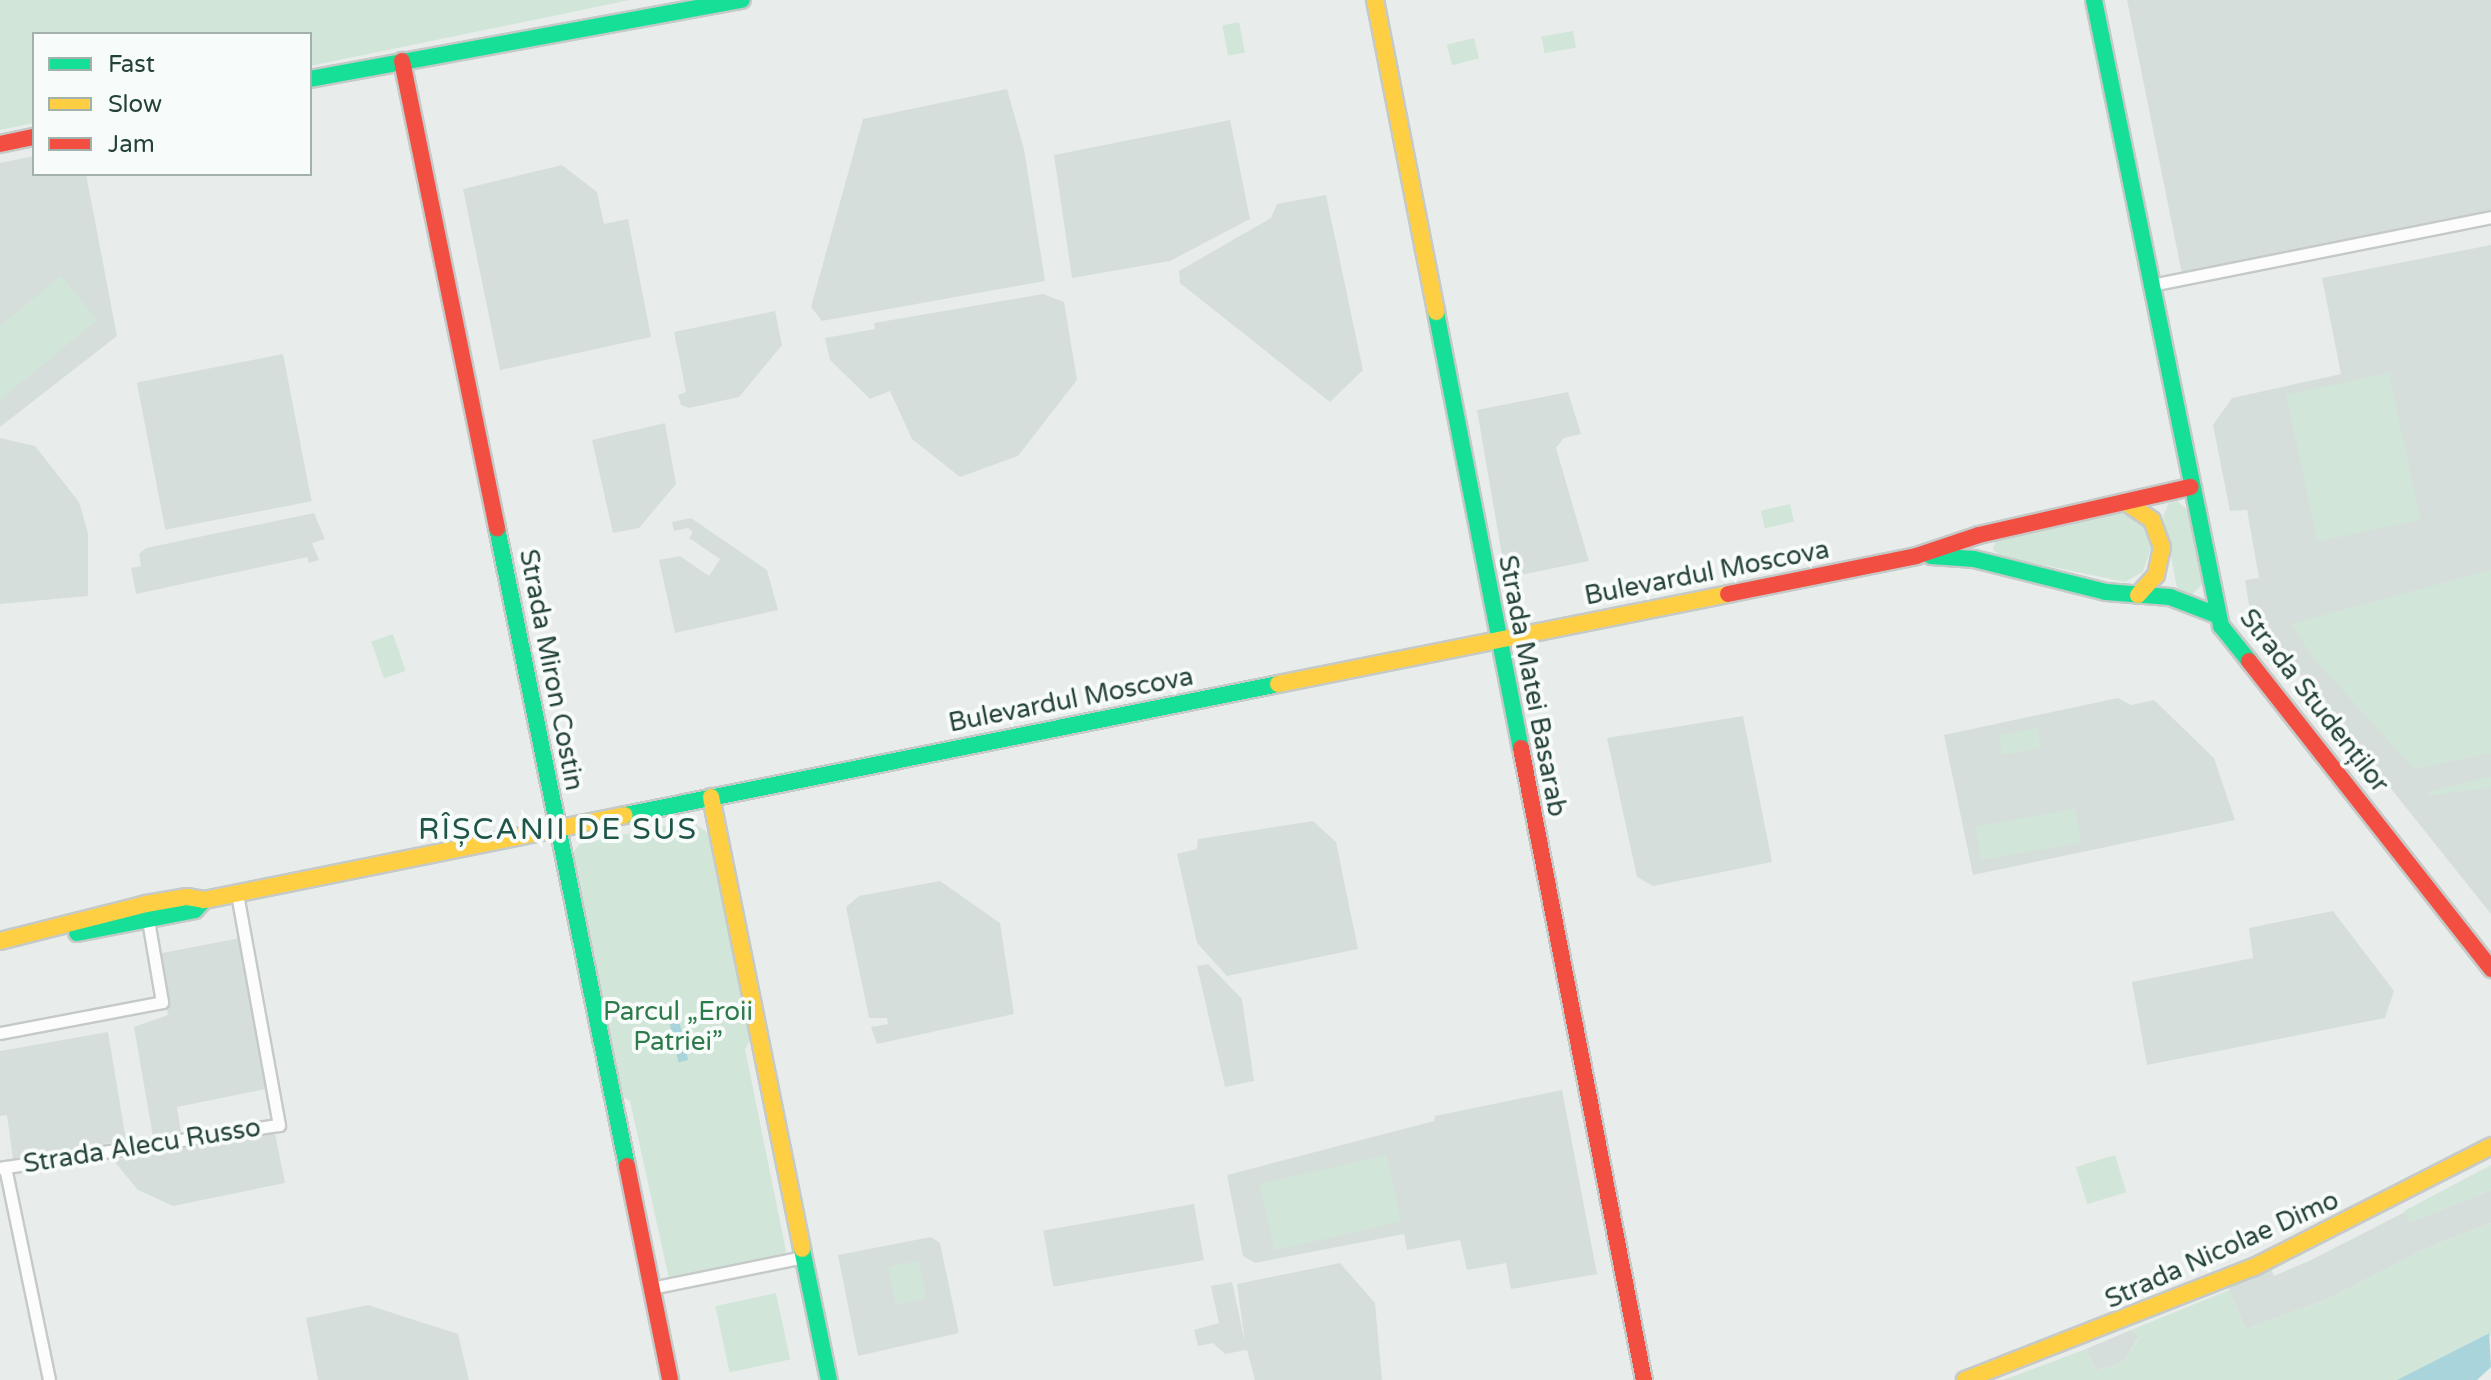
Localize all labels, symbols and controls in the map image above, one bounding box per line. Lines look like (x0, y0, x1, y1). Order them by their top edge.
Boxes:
legend (32, 32, 312, 176)
text: Fast (108, 50, 155, 79)
text: Slow (108, 90, 162, 119)
text: Jam (108, 130, 155, 159)
street label: Bulevardul Moscova (1582, 534, 1832, 612)
street label: Strada Miron Costin (512, 547, 590, 793)
street label: Strada Matei Basarab (1491, 553, 1573, 819)
street label: Strada Studenților (2233, 603, 2395, 799)
street label: Bulevardul Moscova (946, 661, 1196, 739)
district label: RÎȘCANII DE SUS (418, 812, 698, 848)
park label: Parcul „Eroii Patriei” (603, 996, 753, 1058)
street label: Strada Alecu Russo (21, 1112, 263, 1180)
street label: Strada Nicolae Dimo (2100, 1184, 2344, 1316)

